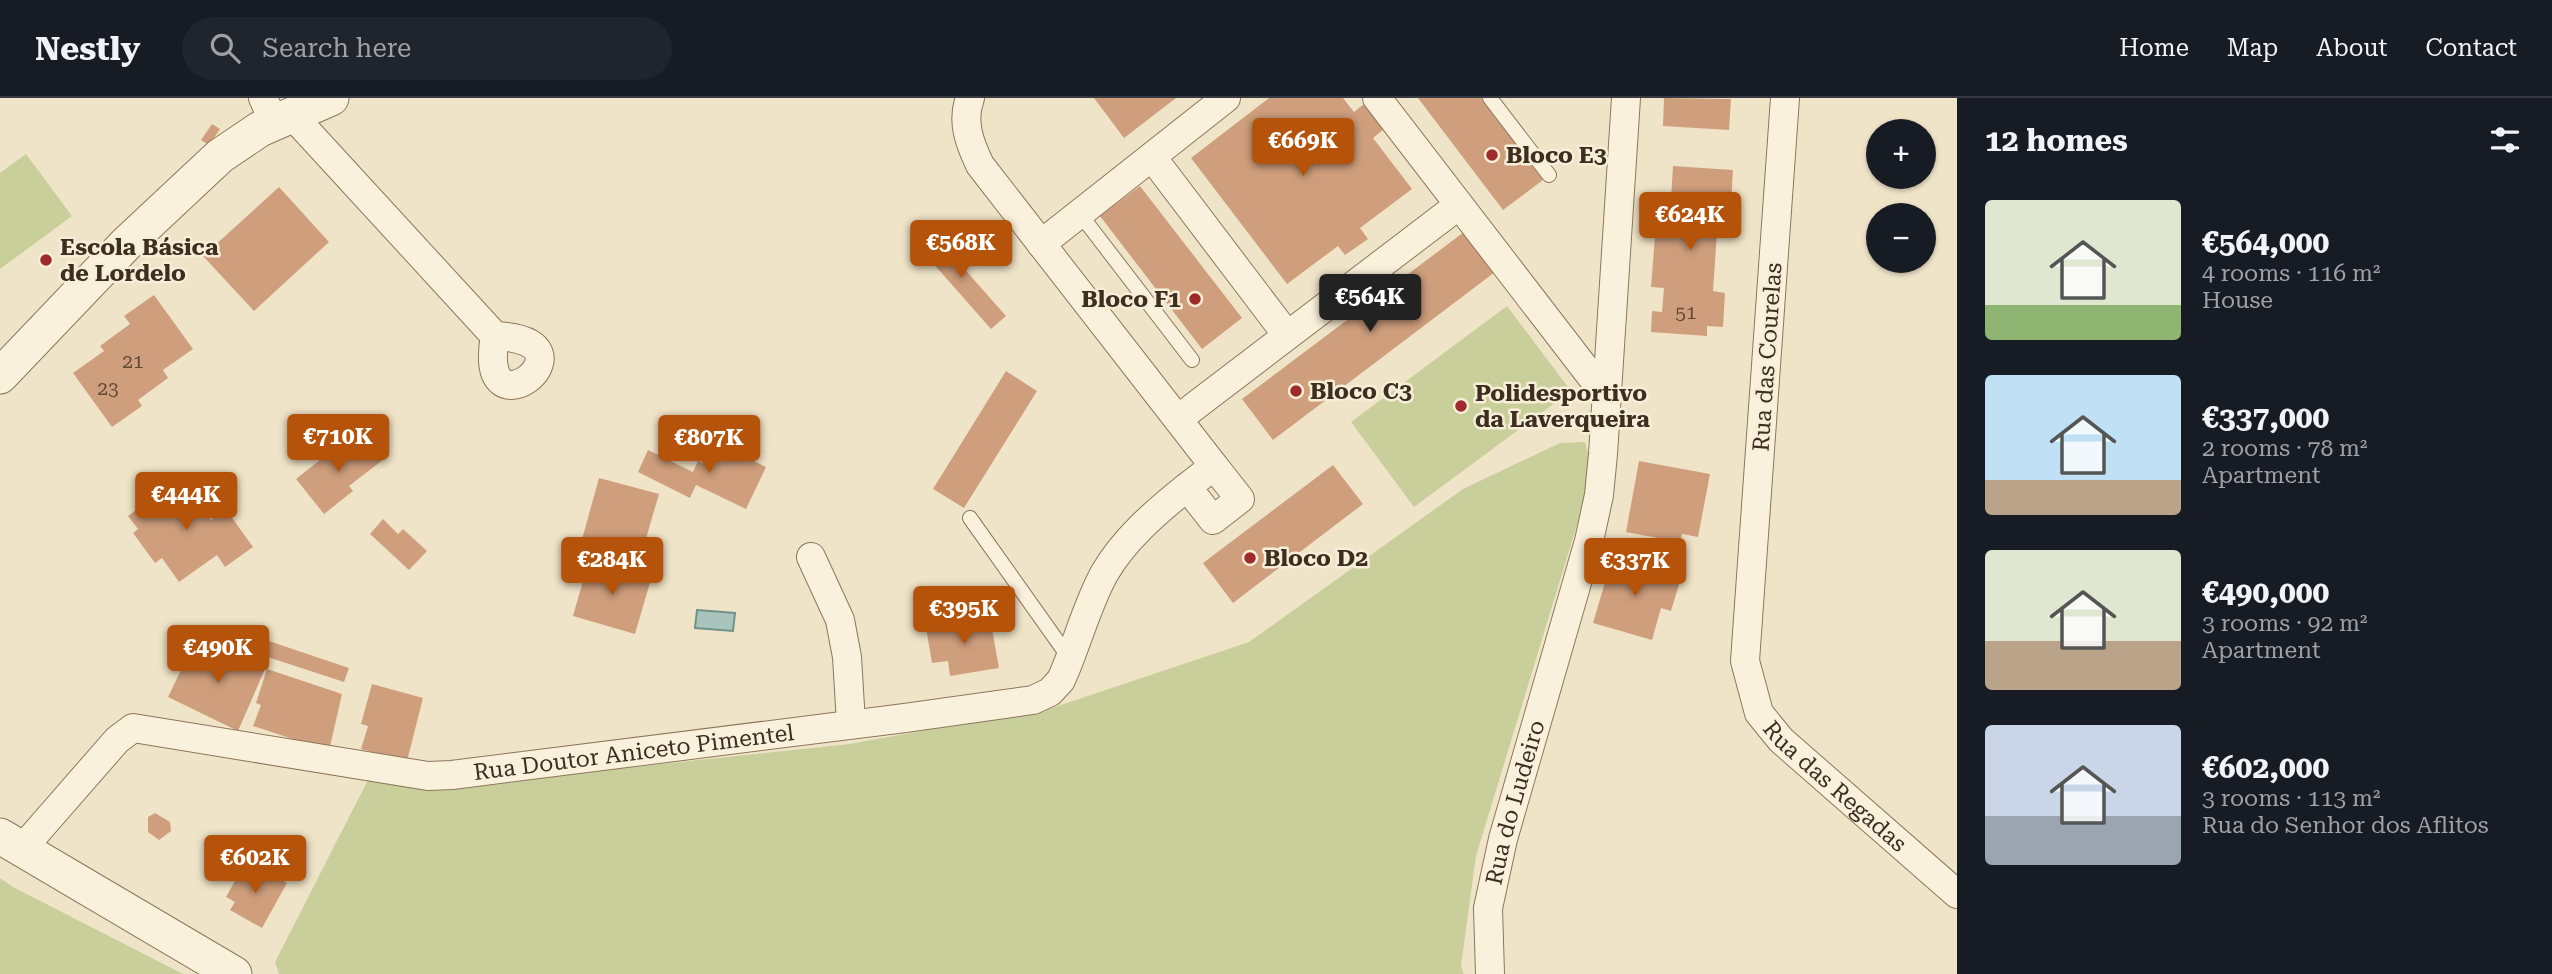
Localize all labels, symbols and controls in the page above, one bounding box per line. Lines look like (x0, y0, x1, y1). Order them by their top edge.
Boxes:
search box (182, 17, 672, 80)
text: Nestly (35, 29, 140, 68)
icon: search (206, 29, 244, 67)
text: Search here (262, 33, 411, 63)
text: Home (2119, 34, 2189, 62)
text: Map (2227, 34, 2278, 62)
text: About (2316, 34, 2387, 62)
text: Contact (2425, 34, 2517, 62)
pin: €669K (1254, 118, 1352, 178)
map controls (1866, 119, 1936, 273)
button: + (1866, 119, 1936, 189)
icon: filters (2486, 121, 2524, 159)
text: 12 homes (1985, 123, 2128, 158)
text: €669K (1268, 127, 1338, 154)
place label: Bloco E3 (1506, 142, 1607, 169)
marker: Bloco E3 (1484, 147, 1500, 163)
pin: €624K (1641, 192, 1739, 252)
text: €624K (1655, 201, 1725, 228)
button: − (1866, 203, 1936, 273)
pin: €568K (912, 220, 1010, 280)
text: €564,000 (2202, 225, 2329, 260)
icon: home (2041, 228, 2125, 312)
text: €568K (926, 229, 996, 256)
place label: Escola Básica de Lordelo (60, 234, 219, 287)
marker: Escola Básica de Lordelo (38, 252, 54, 268)
text: 4 rooms · 116 m² (2202, 260, 2380, 287)
street label: Rua das Courelas (1747, 262, 1788, 452)
pin: €564K (1321, 274, 1419, 334)
text: €564K (1335, 283, 1405, 310)
place label: Bloco F1 (1081, 286, 1181, 313)
text: House (2202, 287, 2273, 314)
marker: Bloco F1 (1187, 291, 1203, 307)
house number: 51 (1675, 301, 1697, 324)
house number: 21 (122, 350, 144, 373)
house number: 23 (97, 377, 119, 400)
place label: Bloco C3 (1310, 378, 1412, 405)
place label: Polidesportivo da Laverqueira (1475, 380, 1650, 433)
marker: Bloco C3 (1288, 383, 1304, 399)
marker: Polidesportivo da Laverqueira (1453, 398, 1469, 414)
text: €337,000 (2202, 400, 2329, 435)
icon: home (2041, 403, 2125, 487)
pin: €710K (289, 414, 387, 474)
pin: €807K (660, 416, 758, 475)
text: €710K (303, 423, 373, 450)
text: €807K (674, 424, 744, 451)
text: 2 rooms · 78 m² (2202, 435, 2368, 462)
text: Apartment (2202, 462, 2321, 489)
pin: €444K (137, 472, 235, 532)
text: €444K (151, 481, 221, 508)
pin: €284K (563, 538, 661, 597)
pin: €337K (1586, 538, 1684, 598)
place label: Bloco D2 (1264, 545, 1368, 572)
text: €284K (577, 546, 647, 573)
text: €337K (1600, 547, 1670, 574)
marker: Bloco D2 (1242, 550, 1258, 566)
text: €490,000 (2202, 575, 2329, 610)
icon: home (2041, 578, 2125, 662)
pin: €395K (915, 587, 1013, 646)
text: €395K (929, 595, 999, 622)
text: 3 rooms · 92 m² (2202, 610, 2368, 637)
pin: €490K (169, 626, 267, 685)
text: €490K (183, 634, 253, 661)
text: Apartment (2202, 637, 2321, 664)
street label: Rua das Regadas (1757, 716, 1912, 858)
street label: Rua do Ludeiro (1480, 717, 1551, 887)
street label: Rua Doutor Aniceto Pimentel (472, 719, 796, 786)
text: €602,000 (2202, 750, 2329, 785)
icon: home (2041, 753, 2125, 837)
text: 3 rooms · 113 m² (2202, 785, 2380, 812)
text: Rua do Senhor dos Aflitos (2202, 812, 2489, 839)
pin: €602K (206, 836, 304, 895)
text: €602K (220, 844, 290, 871)

